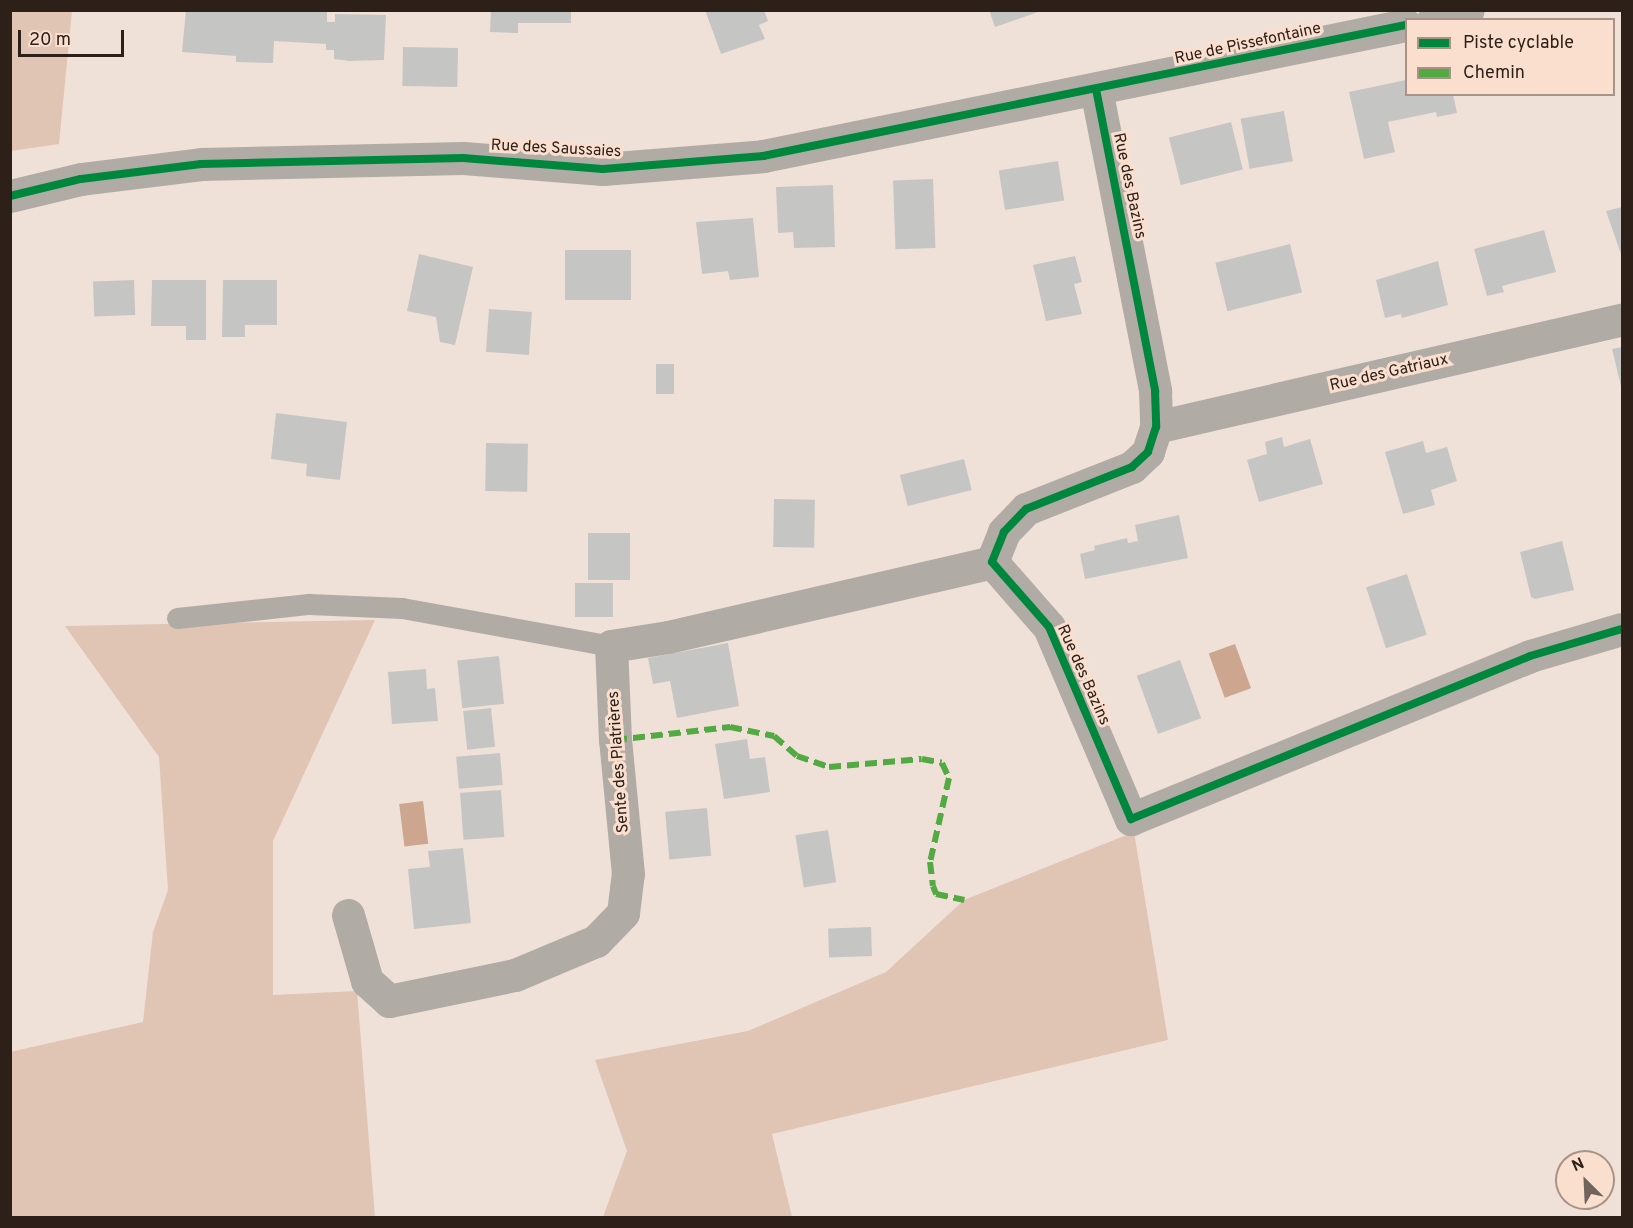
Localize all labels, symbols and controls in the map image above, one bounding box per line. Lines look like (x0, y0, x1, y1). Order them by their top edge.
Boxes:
scale bar (21, 18, 128, 56)
legend (1405, 18, 1615, 96)
street label: Rue de Pissefontaine (1173, 19, 1323, 69)
text: 20 m (29, 29, 71, 52)
text: Piste cyclable (1463, 32, 1574, 55)
text: Chemin (1463, 62, 1525, 85)
street label: Rue des Bazins (1108, 131, 1150, 241)
street label: Rue des Saussaies (490, 136, 622, 162)
street label: Rue des Gatriaux (1328, 350, 1450, 396)
street label: Rue des Bazins (1052, 622, 1114, 728)
street label: Sente des Platrières (604, 690, 634, 834)
north arrow (1555, 1150, 1615, 1210)
text: N (1569, 1154, 1588, 1177)

